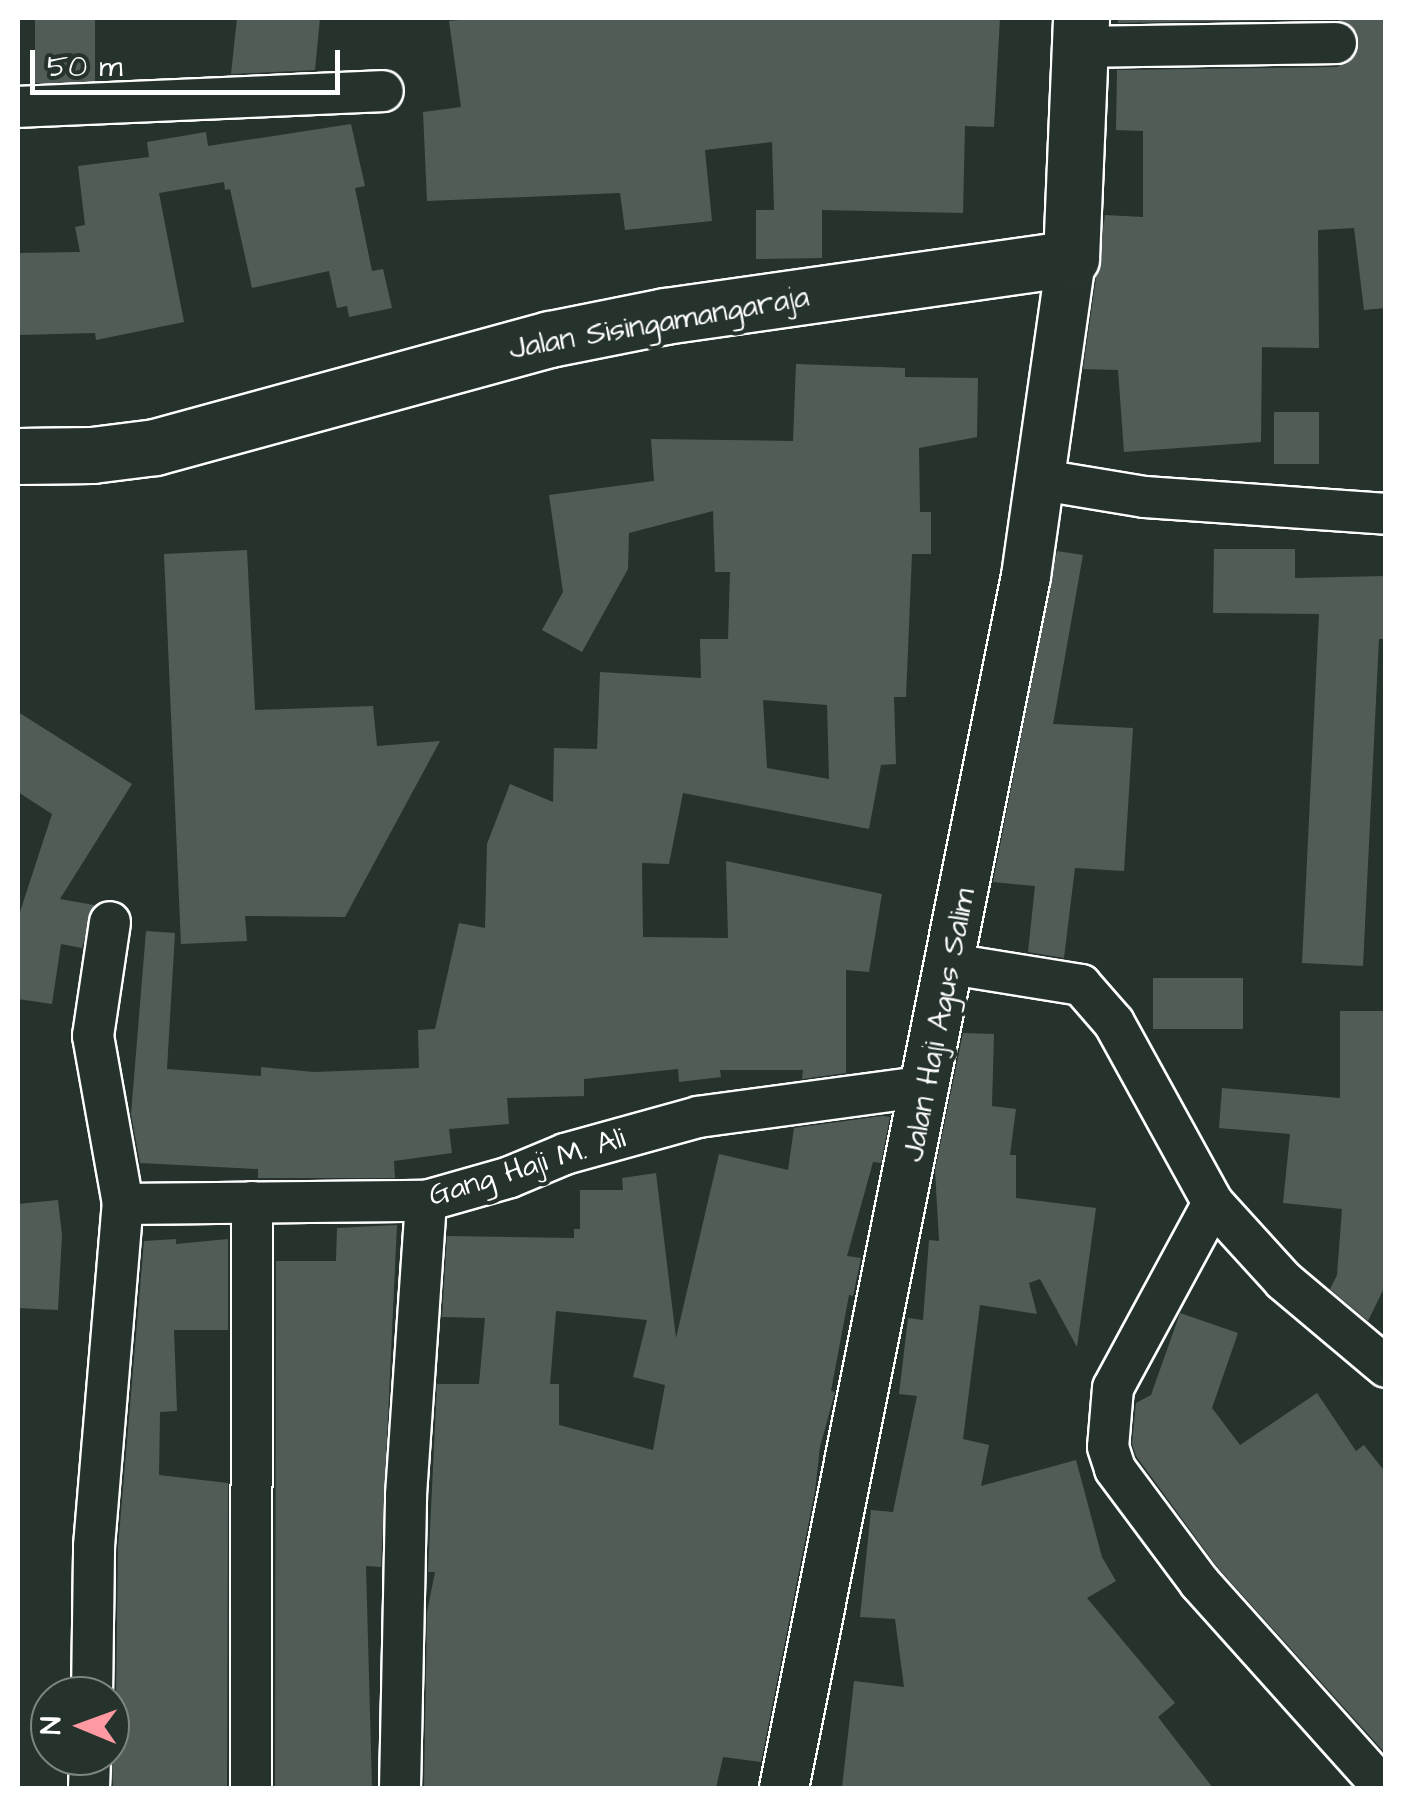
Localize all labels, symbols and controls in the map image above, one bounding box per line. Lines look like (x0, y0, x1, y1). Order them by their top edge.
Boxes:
scale bar (35, 30, 345, 92)
text: 50 m (47, 46, 123, 88)
street label: Jalan Sisingamangaraja (506, 279, 812, 367)
street label: Jalan Haji Agus Salim (895, 885, 983, 1165)
street label: Gang Haji M. Ali (425, 1120, 629, 1214)
north arrow (30, 1676, 130, 1776)
text: N (32, 1716, 71, 1735)

